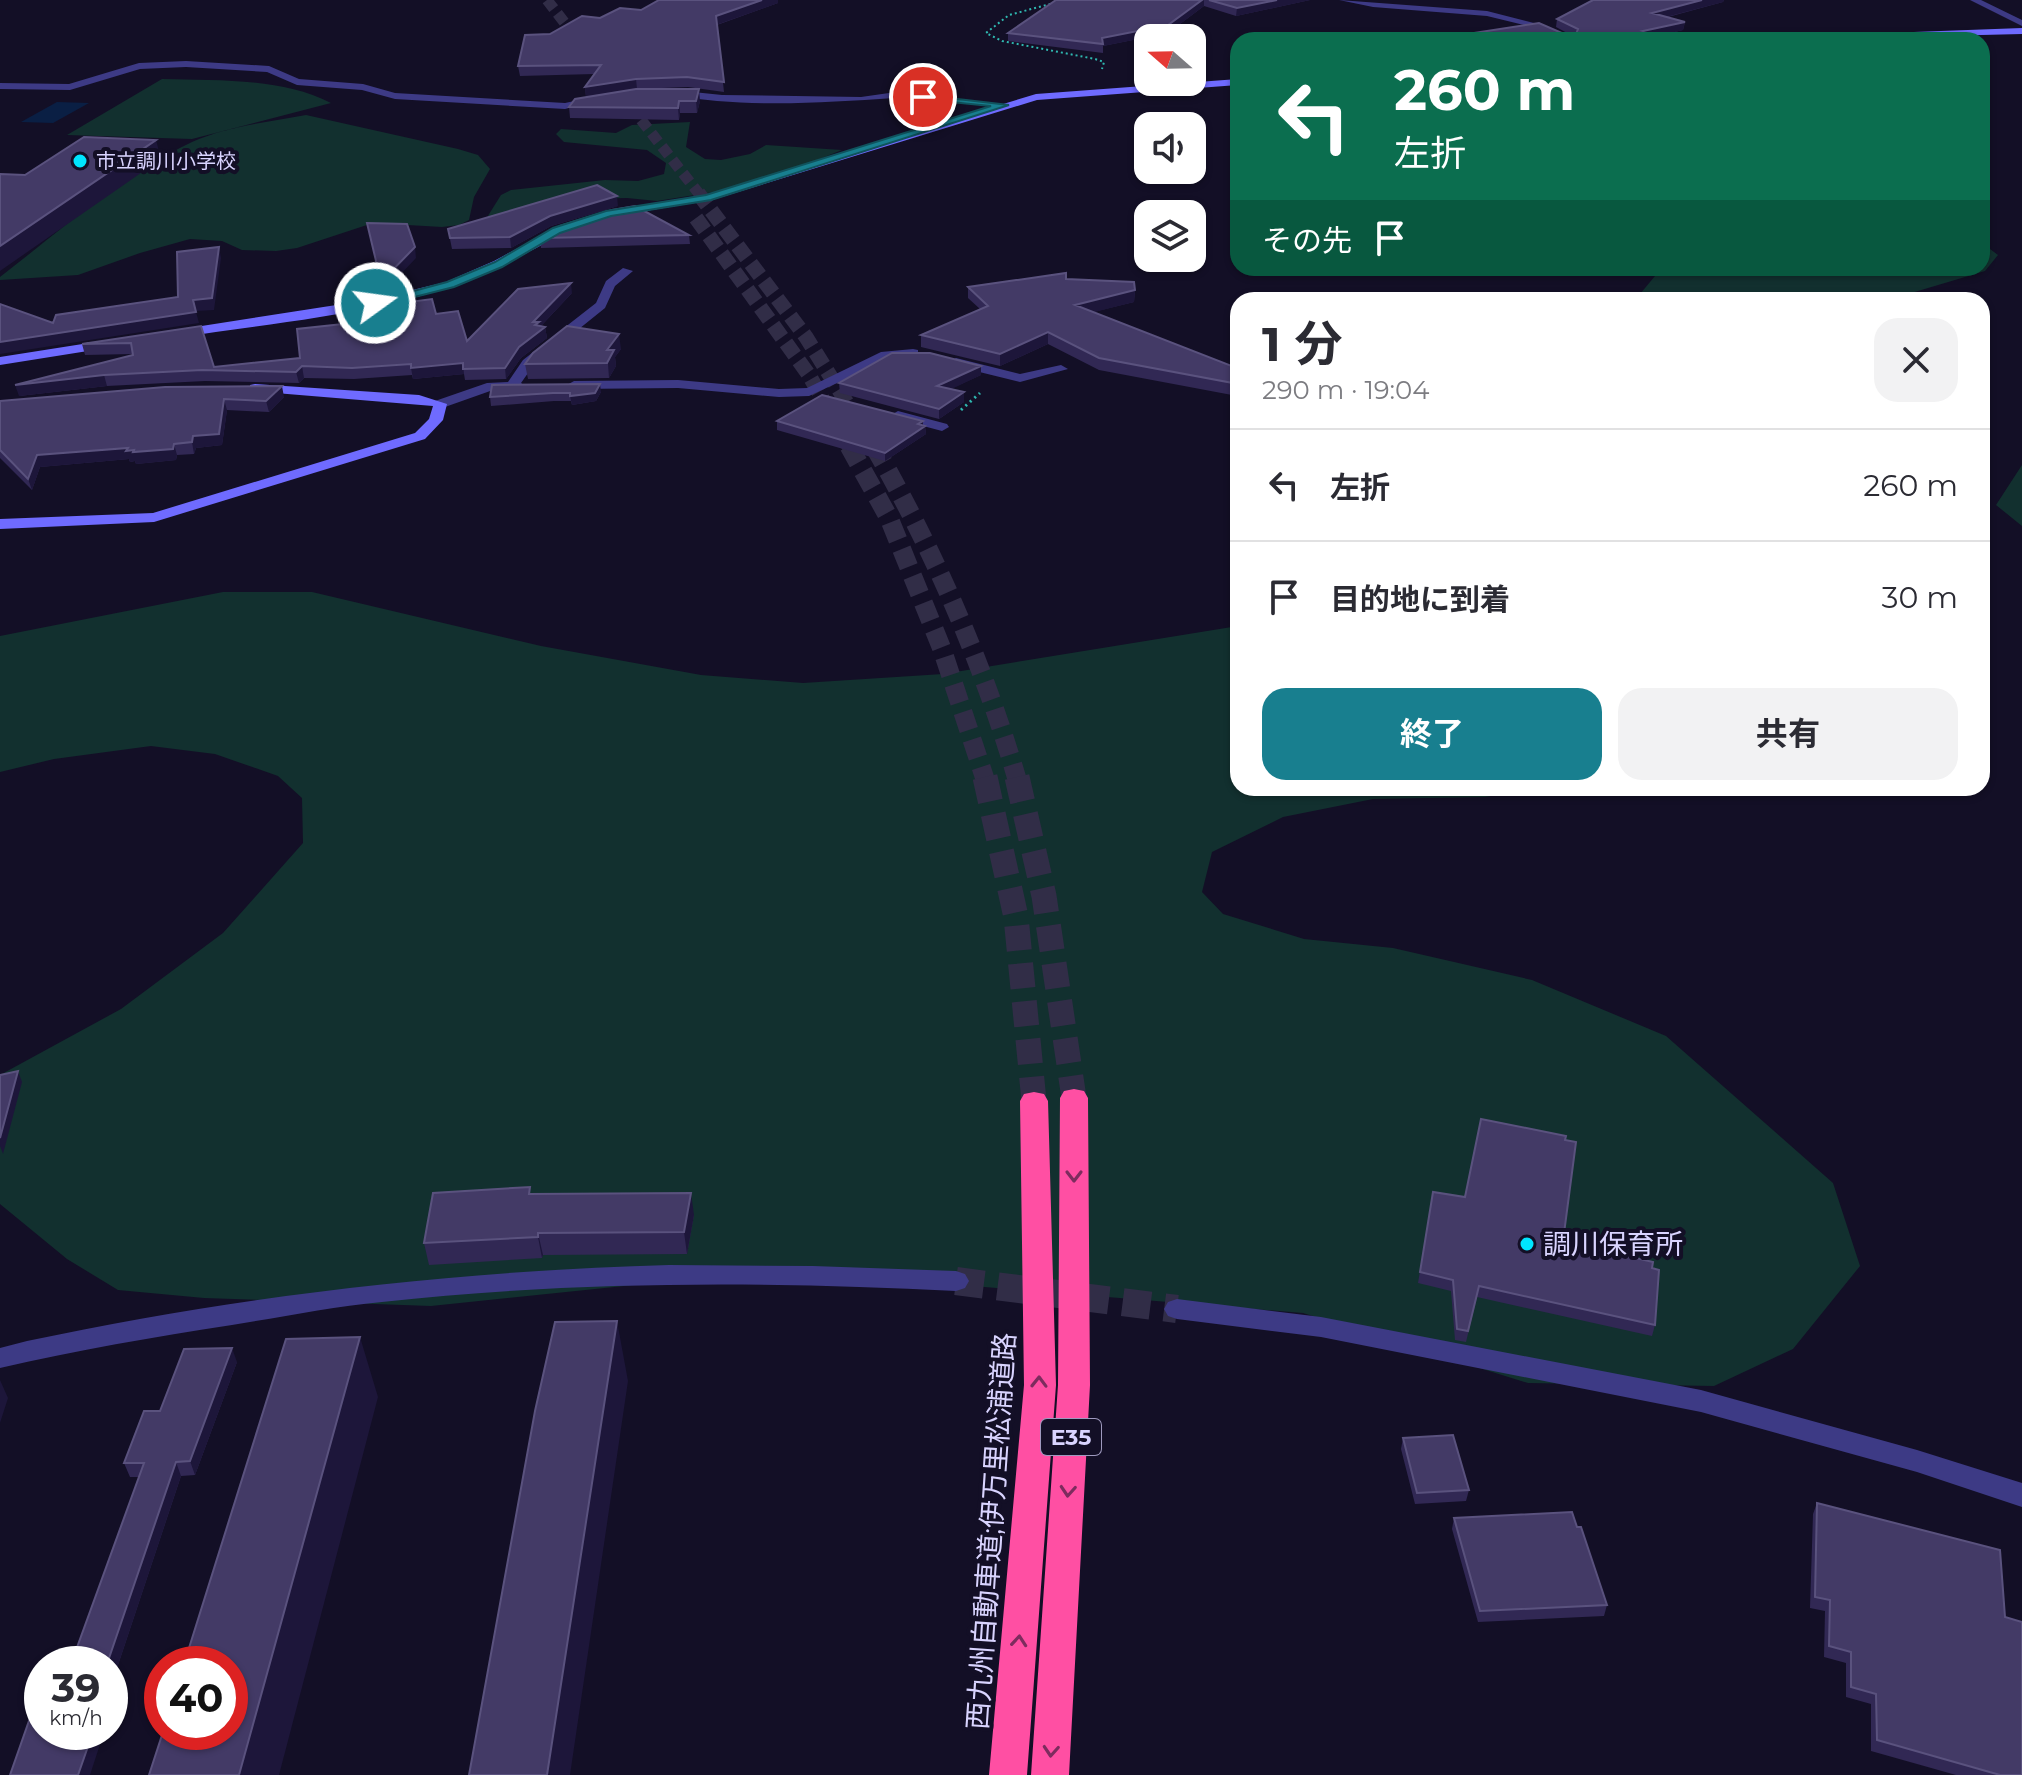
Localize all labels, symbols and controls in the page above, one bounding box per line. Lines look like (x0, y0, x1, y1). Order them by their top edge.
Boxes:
north arrow (1134, 24, 1206, 96)
map controls (1134, 24, 1206, 272)
text: 260 m (1394, 56, 1575, 124)
pin (889, 63, 957, 131)
icon: left (1262, 64, 1366, 168)
icon: arrive (901, 75, 945, 119)
button: sound (1134, 112, 1206, 184)
text: 左折 (1394, 131, 1466, 175)
place label: 市立調川小学校 (96, 149, 236, 173)
marker: 市立調川小学校 (71, 152, 89, 170)
button: layers (1134, 200, 1206, 272)
icon: arrive (1368, 216, 1412, 260)
text: その先 (1262, 222, 1352, 259)
position arrow (333, 261, 417, 345)
text: 1 分 (1262, 315, 1342, 373)
button: close (1874, 318, 1958, 402)
text: 290 m · 19:04 (1262, 374, 1430, 406)
icon: left (1262, 463, 1306, 507)
text: 260 m (1863, 467, 1958, 504)
text: 左折 (1330, 469, 1390, 506)
icon: arrive (1262, 575, 1306, 619)
text: 30 m (1882, 579, 1958, 616)
text: 目的地に到着 (1330, 581, 1510, 618)
button: 終了 (1262, 688, 1602, 780)
button: 共有 (1618, 688, 1958, 780)
one-way arrow (1065, 1170, 1083, 1183)
place label: 調川保育所 (1543, 1227, 1683, 1261)
marker: 調川保育所 (1518, 1235, 1536, 1253)
street label: 西九州自動車道;伊万里松浦道路 (960, 1331, 1022, 1731)
one-way arrow (1031, 1375, 1048, 1388)
road number: E35 (1041, 1419, 1101, 1455)
one-way arrow (1060, 1485, 1077, 1498)
one-way arrow (1010, 1635, 1027, 1648)
speed limit sign: 40 (144, 1646, 248, 1750)
text: 39 (51, 1663, 101, 1712)
text: km/h (49, 1706, 103, 1730)
one-way arrow (1043, 1745, 1060, 1758)

